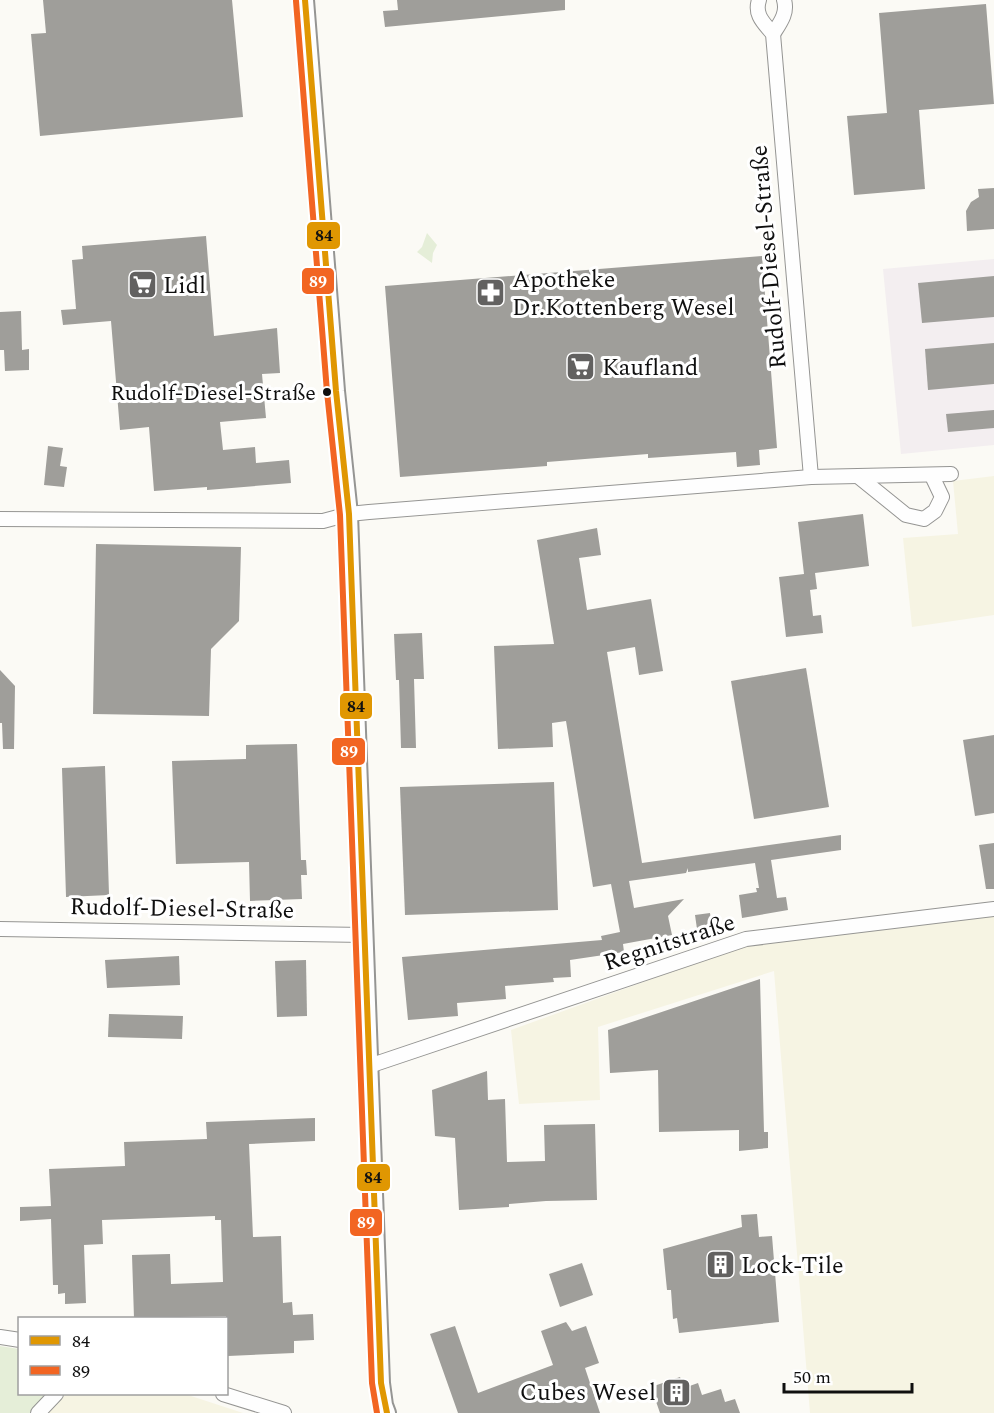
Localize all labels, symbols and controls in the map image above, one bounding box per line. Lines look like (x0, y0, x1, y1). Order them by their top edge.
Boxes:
street label: Rudolf-Diesel-Straße (741, 143, 797, 370)
line badge: 84 (306, 221, 341, 250)
text: 84 (315, 224, 333, 248)
place label: Apotheke Dr.Kottenberg Wesel (512, 262, 735, 326)
line badge: 89 (301, 267, 335, 295)
place label: Lidl (163, 268, 206, 304)
supermarket icon: Lidl (126, 269, 158, 301)
text: 89 (309, 270, 327, 294)
pharmacy icon: Apotheke Dr.Kottenberg Wesel (475, 277, 507, 309)
place label: Kaufland (602, 350, 698, 386)
supermarket icon: Kaufland (565, 351, 597, 383)
place label: Rudolf-Diesel-Straße (110, 377, 316, 410)
marker: Rudolf-Diesel-Straße (321, 386, 333, 398)
line badge: 84 (339, 692, 373, 720)
text: 84 (347, 695, 365, 719)
line badge: 89 (331, 737, 366, 766)
text: 89 (340, 740, 358, 764)
street label: Rudolf-Diesel-Straße (69, 889, 295, 929)
street label: Regnitstraße (599, 905, 740, 981)
line badge: 84 (356, 1163, 391, 1192)
text: 84 (364, 1166, 382, 1190)
line badge: 89 (349, 1208, 383, 1237)
text: 89 (357, 1211, 375, 1235)
place label: Lock-Tile (741, 1248, 844, 1284)
building icon: Lock-Tile (704, 1249, 736, 1281)
legend (18, 1317, 228, 1395)
text: 84 (72, 1328, 90, 1355)
scale bar (784, 1356, 912, 1394)
text: 89 (72, 1358, 90, 1385)
text: 50 m (793, 1364, 831, 1391)
place label: Cubes Wesel (520, 1375, 656, 1411)
building icon: Cubes Wesel (661, 1376, 693, 1408)

